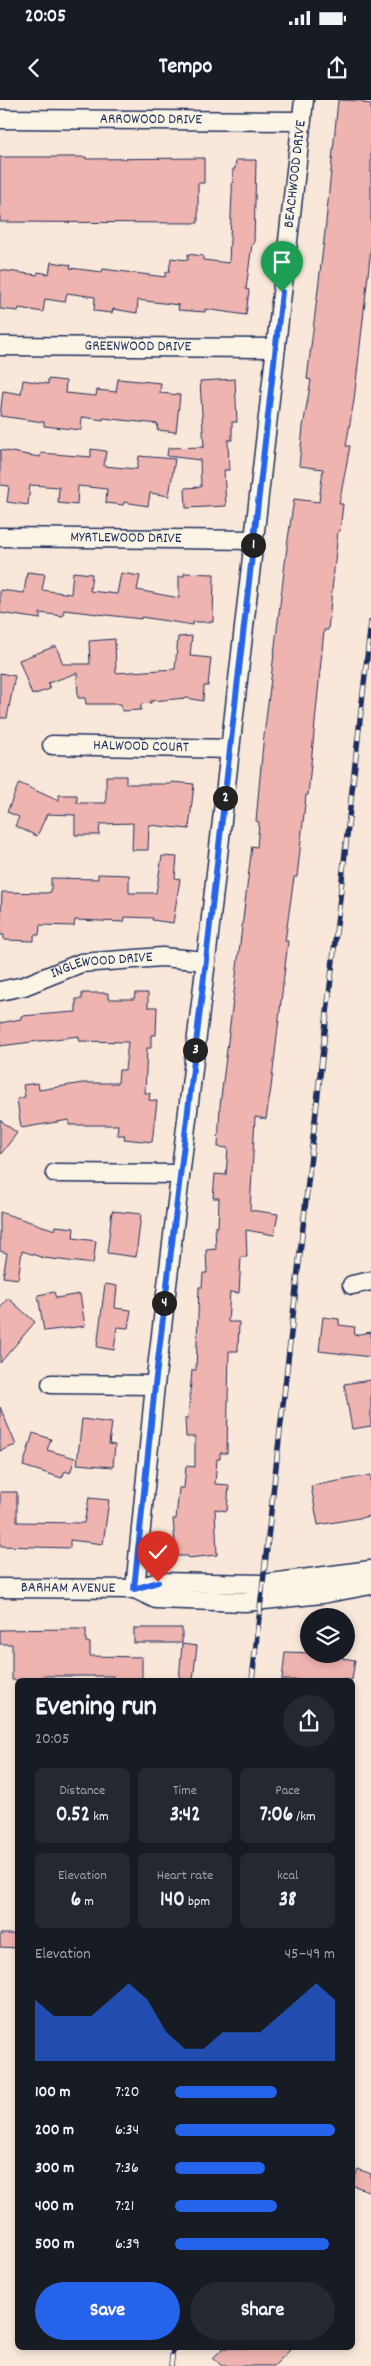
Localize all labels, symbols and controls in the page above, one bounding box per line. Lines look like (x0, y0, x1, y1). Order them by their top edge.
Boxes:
text: 20:05 (25, 4, 66, 31)
text: Tempo (159, 52, 212, 83)
icon: back (20, 54, 48, 82)
icon: share (323, 54, 351, 82)
street label: ARROWOOD DRIVE (100, 109, 202, 131)
street label: BEACHWOOD DRIVE (279, 119, 313, 229)
pin (261, 241, 303, 292)
icon: arrive (268, 248, 296, 276)
street label: GREENWOOD DRIVE (85, 336, 192, 358)
street label: MYRTLEWOOD DRIVE (70, 527, 182, 550)
pin: 1 (240, 532, 266, 558)
text: 1 (252, 535, 255, 555)
street label: HALWOOD COURT (93, 735, 189, 759)
pin: 2 (212, 786, 238, 810)
text: 2 (222, 788, 229, 808)
street label: INGLEWOOD DRIVE (47, 947, 154, 985)
pin: 3 (182, 1038, 208, 1062)
text: 3 (192, 1040, 199, 1060)
pin: 4 (152, 1290, 176, 1316)
text: 4 (162, 1293, 167, 1313)
pin (137, 1531, 179, 1582)
icon: check (144, 1538, 172, 1566)
street label: BARHAM AVENUE (21, 1577, 116, 1600)
map controls (300, 1608, 355, 1663)
button: layers (300, 1608, 355, 1663)
text: Evening run (35, 1689, 157, 1729)
button: share (283, 1695, 335, 1747)
text: 20:05 (35, 1728, 70, 1751)
text: Distance (59, 1781, 105, 1801)
text: Time (173, 1781, 197, 1801)
text: Pace (275, 1781, 300, 1801)
text: 0.52 (56, 1801, 90, 1831)
text: 3:42 (170, 1801, 200, 1831)
text: 7:06 (260, 1801, 293, 1831)
text: km (90, 1807, 109, 1827)
text: /km (293, 1807, 316, 1827)
text: Elevation (58, 1866, 107, 1886)
text: Heart rate (157, 1866, 213, 1886)
text: kcal (277, 1866, 298, 1886)
text: 6 (71, 1886, 81, 1916)
text: 140 (160, 1886, 185, 1916)
text: 38 (279, 1886, 297, 1916)
text: m (81, 1892, 94, 1912)
text: bpm (185, 1892, 210, 1912)
text: Elevation (35, 1943, 91, 1966)
text: 45–49 m (284, 1943, 335, 1966)
text: 100 m (35, 2081, 71, 2104)
text: 7:20 (115, 2081, 140, 2104)
text: 200 m (35, 2119, 74, 2142)
text: 6:34 (115, 2119, 139, 2142)
text: 300 m (35, 2157, 74, 2180)
text: 7:36 (115, 2157, 139, 2180)
text: 400 m (35, 2195, 74, 2218)
text: 7:21 (115, 2195, 134, 2218)
text: 500 m (35, 2233, 75, 2256)
text: 6:39 (115, 2233, 140, 2256)
button: Save (35, 2282, 180, 2340)
button: Share (190, 2282, 335, 2340)

